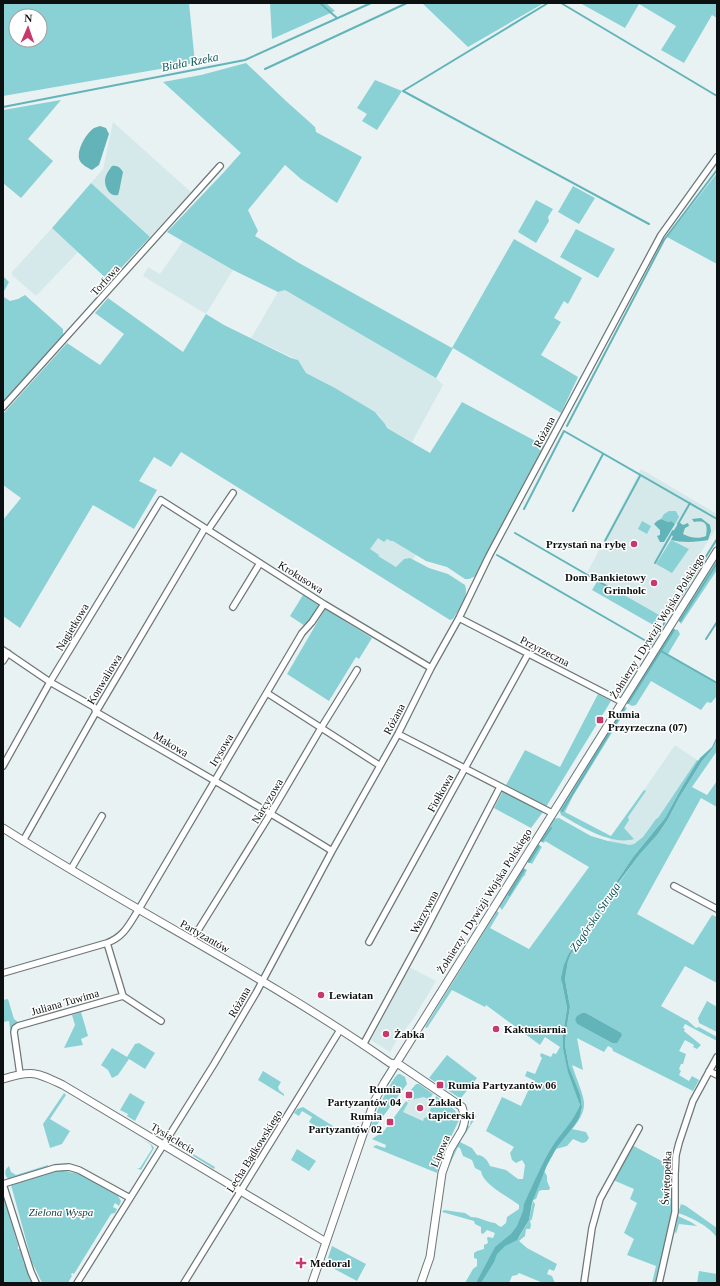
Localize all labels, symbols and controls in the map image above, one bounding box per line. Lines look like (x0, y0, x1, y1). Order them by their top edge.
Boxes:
north arrow (8, 8, 48, 48)
text: N (24, 12, 33, 24)
water label: Biała Rzeka (160, 50, 220, 74)
street label: Torfowa (88, 262, 122, 298)
street label: Różana (531, 415, 557, 449)
place label: Przystań na rybę (546, 538, 626, 550)
marker: Przystań na rybę (629, 539, 639, 549)
street label: Żołnierzy I Dywizji Wojska Polskiego (607, 551, 707, 701)
street label: Krokusowa (276, 558, 326, 596)
place label: Dom Bankietowy Grinholc (565, 571, 646, 596)
marker: Dom Bankietowy Grinholc (649, 578, 659, 588)
street label: Nagietkowa (53, 601, 91, 653)
street label: Przyrzeczna (518, 633, 572, 669)
street label: Konwaliowa (84, 652, 124, 706)
street label: Różana (381, 702, 407, 736)
place label: Rumia Przyrzeczna (07) (608, 708, 687, 734)
marker: Rumia Przyrzeczna (07) (595, 715, 605, 725)
street label: Makowa (151, 729, 191, 759)
street label: Irysowa (207, 732, 235, 768)
street label: Fiołkowa (425, 772, 455, 814)
street label: Narcyzowa (249, 776, 285, 826)
street label: Żołnierzy I Dywizji Wojska Polskiego (434, 826, 534, 976)
water label: Zagórska Struga (567, 880, 623, 954)
street label: Warzywna (408, 888, 440, 935)
street label: Partyzantów (178, 917, 232, 955)
street label: Różana (226, 985, 253, 1019)
street label: Juliana Tuwima (30, 987, 100, 1017)
place label: Lewiatan (329, 989, 373, 1001)
marker: Lewiatan (316, 990, 326, 1000)
place label: Kaktusiarnia (504, 1023, 567, 1035)
marker: Kaktusiarnia (491, 1024, 501, 1034)
place label: Żabka (394, 1028, 425, 1040)
marker: Żabka (381, 1029, 391, 1039)
place label: Rumia Partyzantów 06 (448, 1079, 557, 1091)
marker: Rumia Partyzantów 06 (435, 1080, 445, 1090)
place label: Rumia Partyzantów 04 (327, 1083, 401, 1108)
marker: Rumia Partyzantów 04 (404, 1090, 414, 1100)
place label: Zakład tapicerski (428, 1096, 474, 1121)
marker: Zakład tapicerski (415, 1103, 425, 1113)
street label: Lecha Bądkowskiego (224, 1107, 285, 1194)
place label: Rumia Partyzantów 02 (308, 1110, 382, 1135)
marker: Rumia Partyzantów 02 (385, 1117, 395, 1127)
street label: Tysiąclecia (149, 1120, 197, 1156)
street label: Lipowa (428, 1133, 452, 1169)
street label: Świętopełka (659, 1150, 673, 1205)
park label: Zielona Wyspa (29, 1206, 94, 1218)
marker: Medoral (295, 1257, 307, 1269)
place label: Medoral (310, 1257, 350, 1269)

